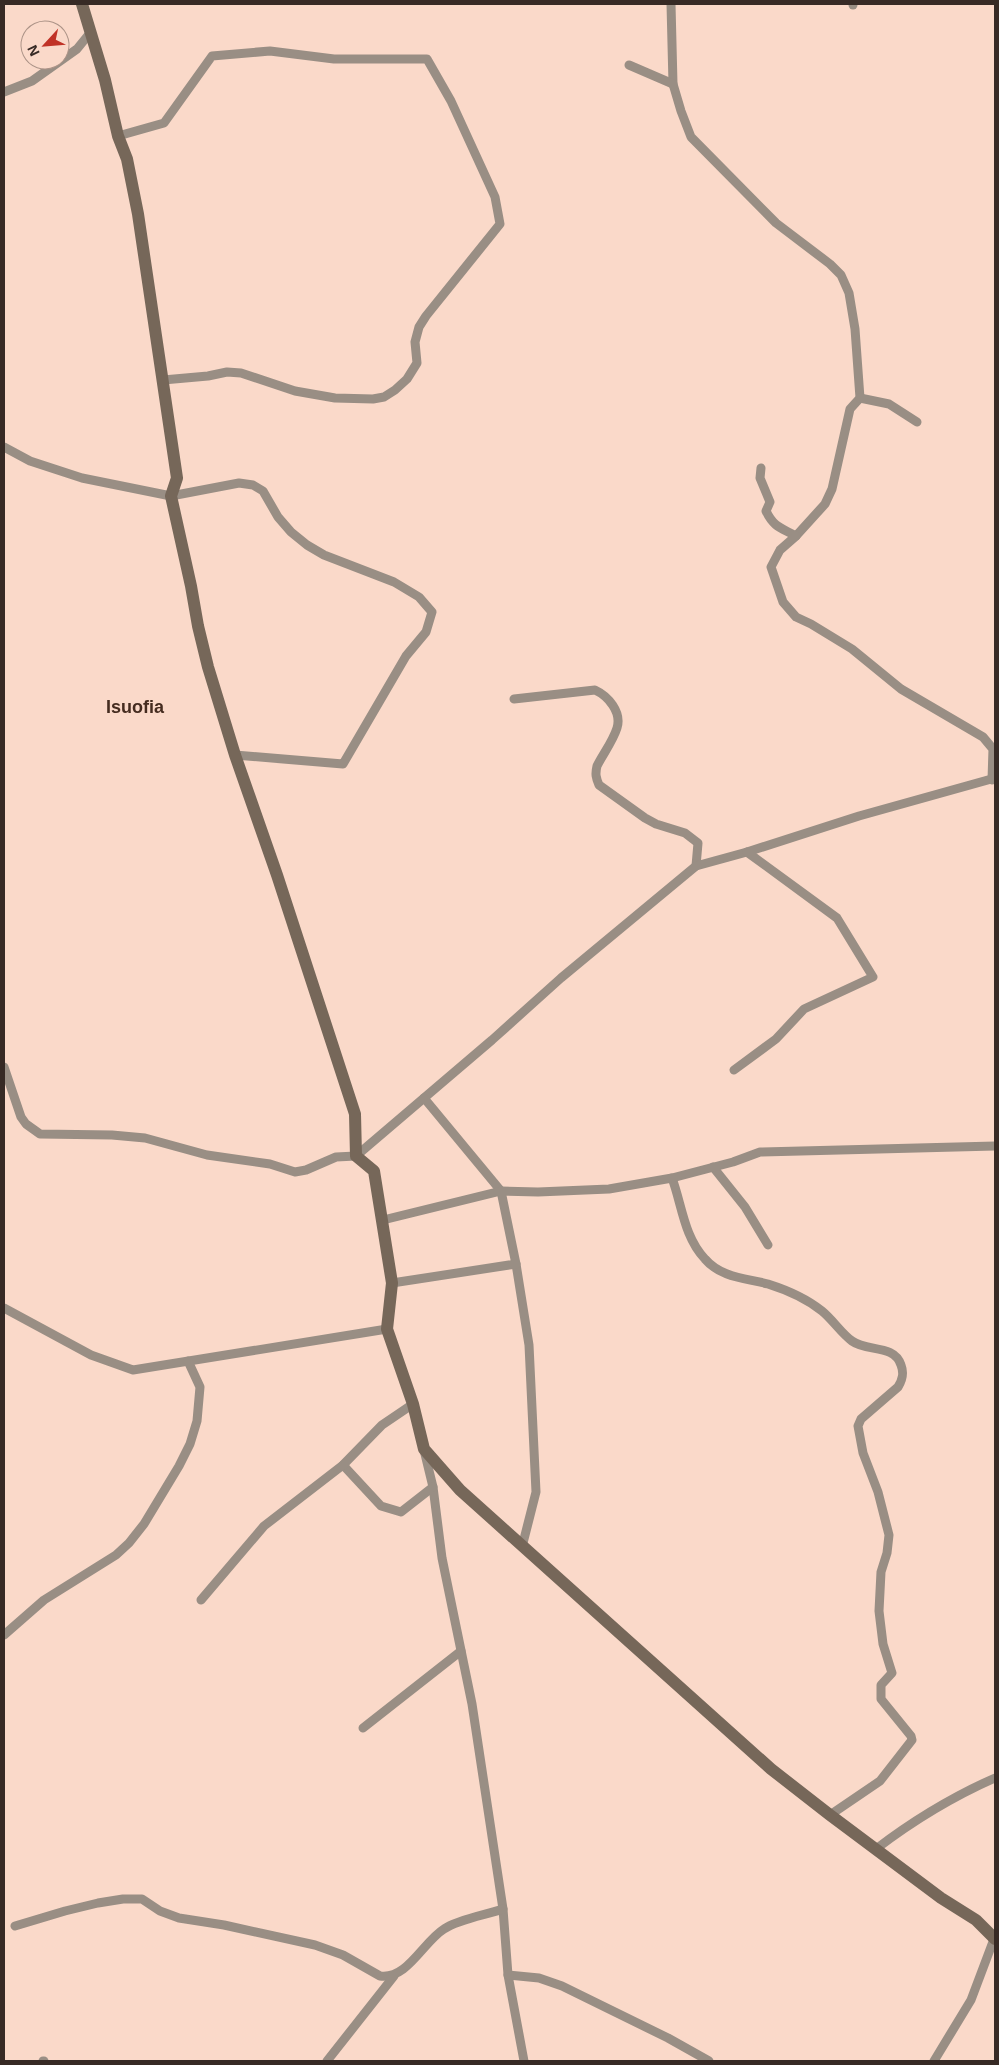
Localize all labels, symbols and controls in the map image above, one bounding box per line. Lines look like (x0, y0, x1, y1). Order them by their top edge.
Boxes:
north arrow (20, 20, 70, 70)
text: N (24, 43, 43, 59)
district label: Isuofia (106, 697, 165, 717)

